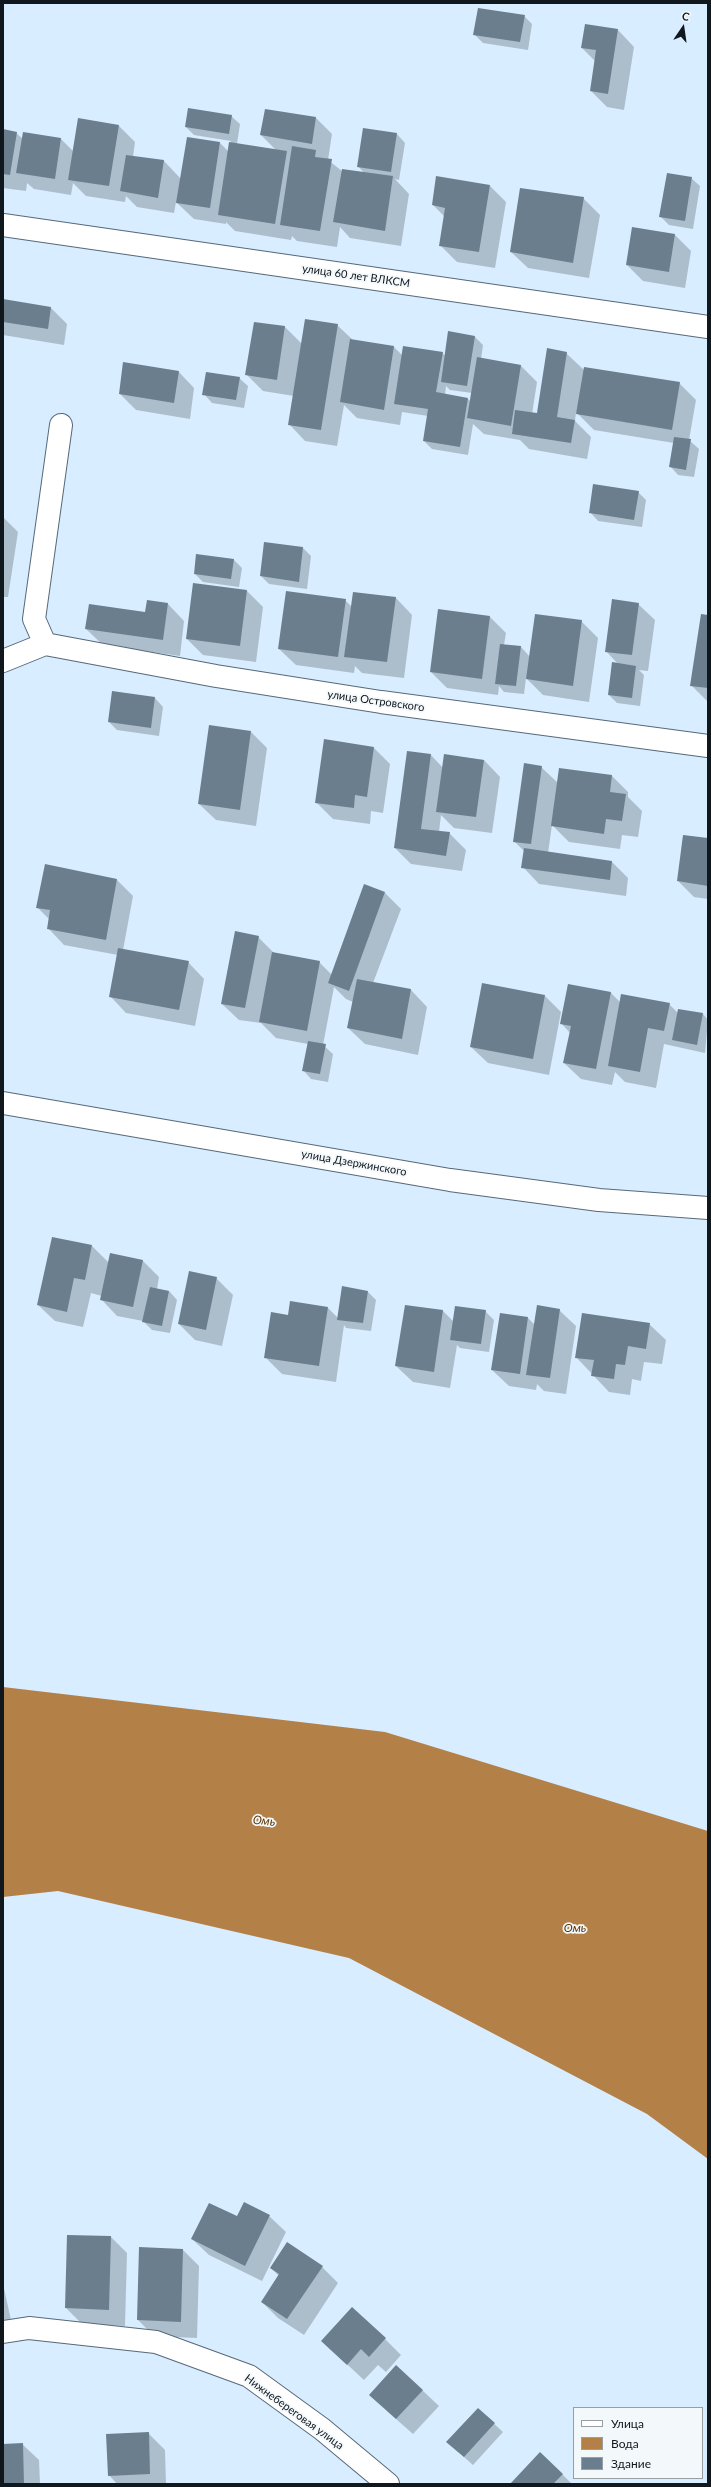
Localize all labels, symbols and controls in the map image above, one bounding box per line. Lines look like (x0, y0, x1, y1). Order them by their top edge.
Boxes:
north arrow (663, 8, 703, 48)
text: С (681, 9, 691, 23)
street label: улица 60 лет ВЛКСМ (301, 262, 411, 290)
street label: улица Островского (327, 688, 425, 714)
street label: улица Дзержинского (300, 1147, 408, 1179)
water label: Омь (252, 1813, 276, 1829)
water label: Омь (564, 1921, 586, 1935)
street label: Нижнебереговая улица (242, 2372, 346, 2452)
legend (573, 2407, 703, 2479)
text: Улица (611, 2416, 644, 2431)
text: Вода (611, 2436, 639, 2451)
text: Здание (611, 2456, 651, 2471)

